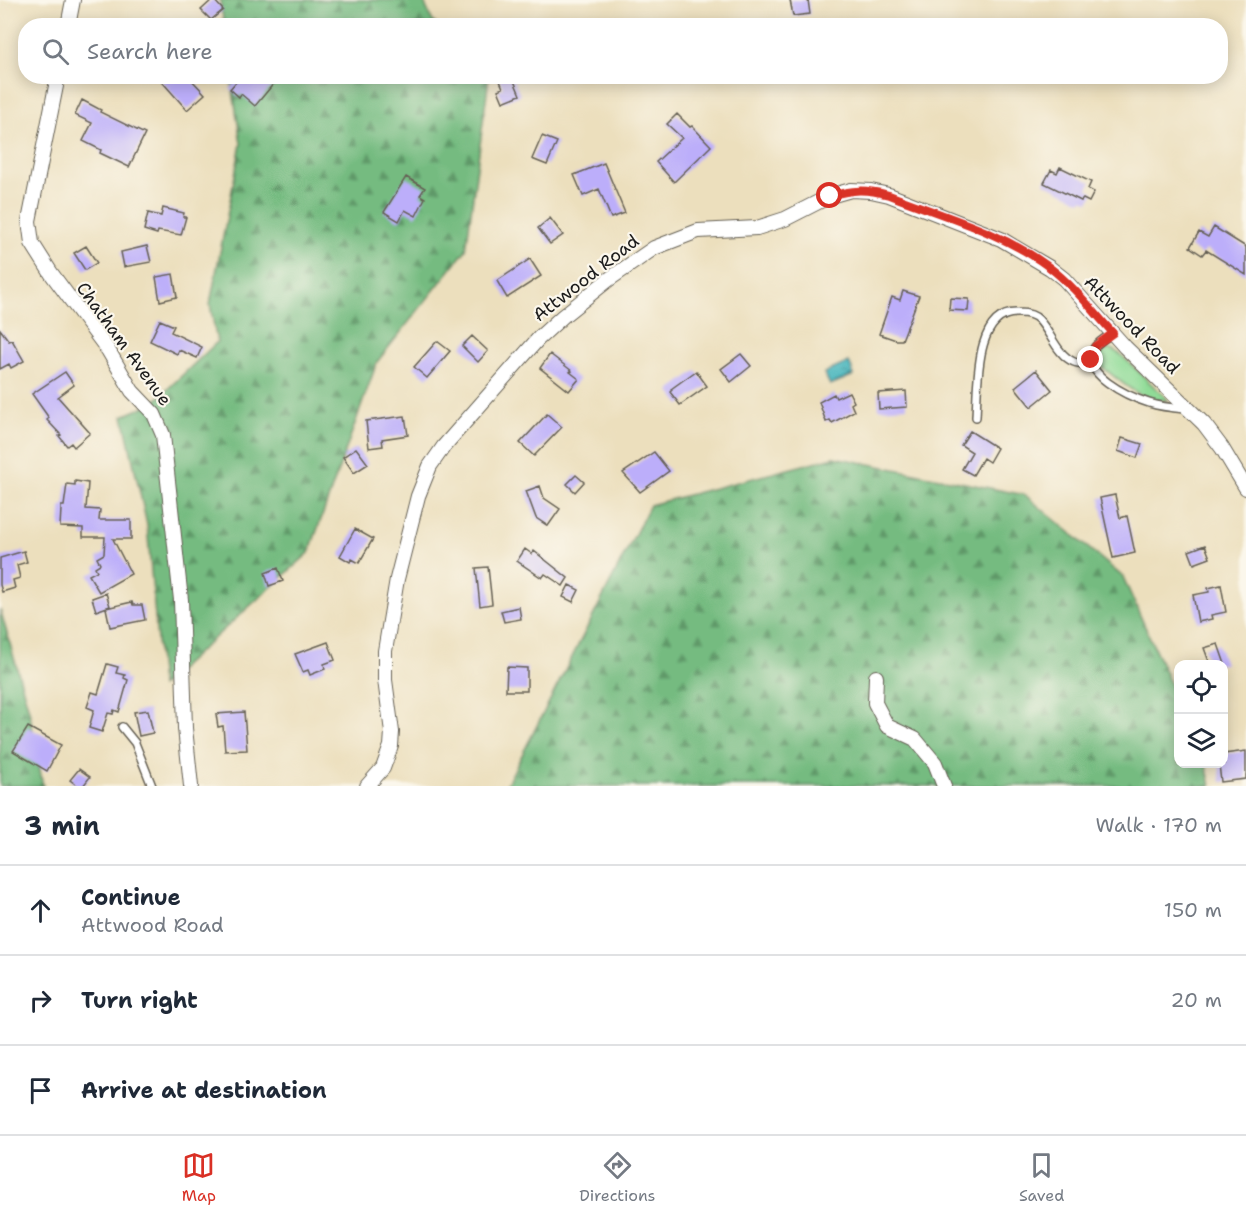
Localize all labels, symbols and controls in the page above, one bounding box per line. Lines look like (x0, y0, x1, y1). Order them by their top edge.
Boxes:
search box (18, 18, 1228, 84)
icon: search (39, 35, 72, 68)
text: Search here (87, 37, 213, 66)
route start (816, 182, 842, 208)
street label: Attwood Road (528, 229, 644, 327)
street label: Attwood Road (1079, 270, 1185, 380)
street label: Chatham Avenue (71, 277, 177, 411)
route end (1077, 346, 1103, 372)
map controls (1174, 660, 1228, 768)
button: locate (1174, 660, 1228, 714)
button: layers (1174, 714, 1228, 768)
text: 3 min (24, 808, 100, 843)
text: Walk · 170 m (1096, 812, 1222, 838)
text: Continue (81, 883, 181, 912)
icon: ahead (24, 894, 57, 927)
text: 150 m (1164, 897, 1222, 923)
text: Attwood Road (81, 912, 224, 938)
icon: right (24, 984, 57, 1017)
text: Turn right (81, 986, 198, 1015)
text: 20 m (1171, 987, 1222, 1013)
icon: arrive (24, 1074, 57, 1107)
text: Arrive at destination (81, 1076, 327, 1105)
tab: Map (182, 1149, 216, 1206)
tab: Directions (579, 1149, 656, 1206)
tab: Saved (1019, 1149, 1064, 1206)

